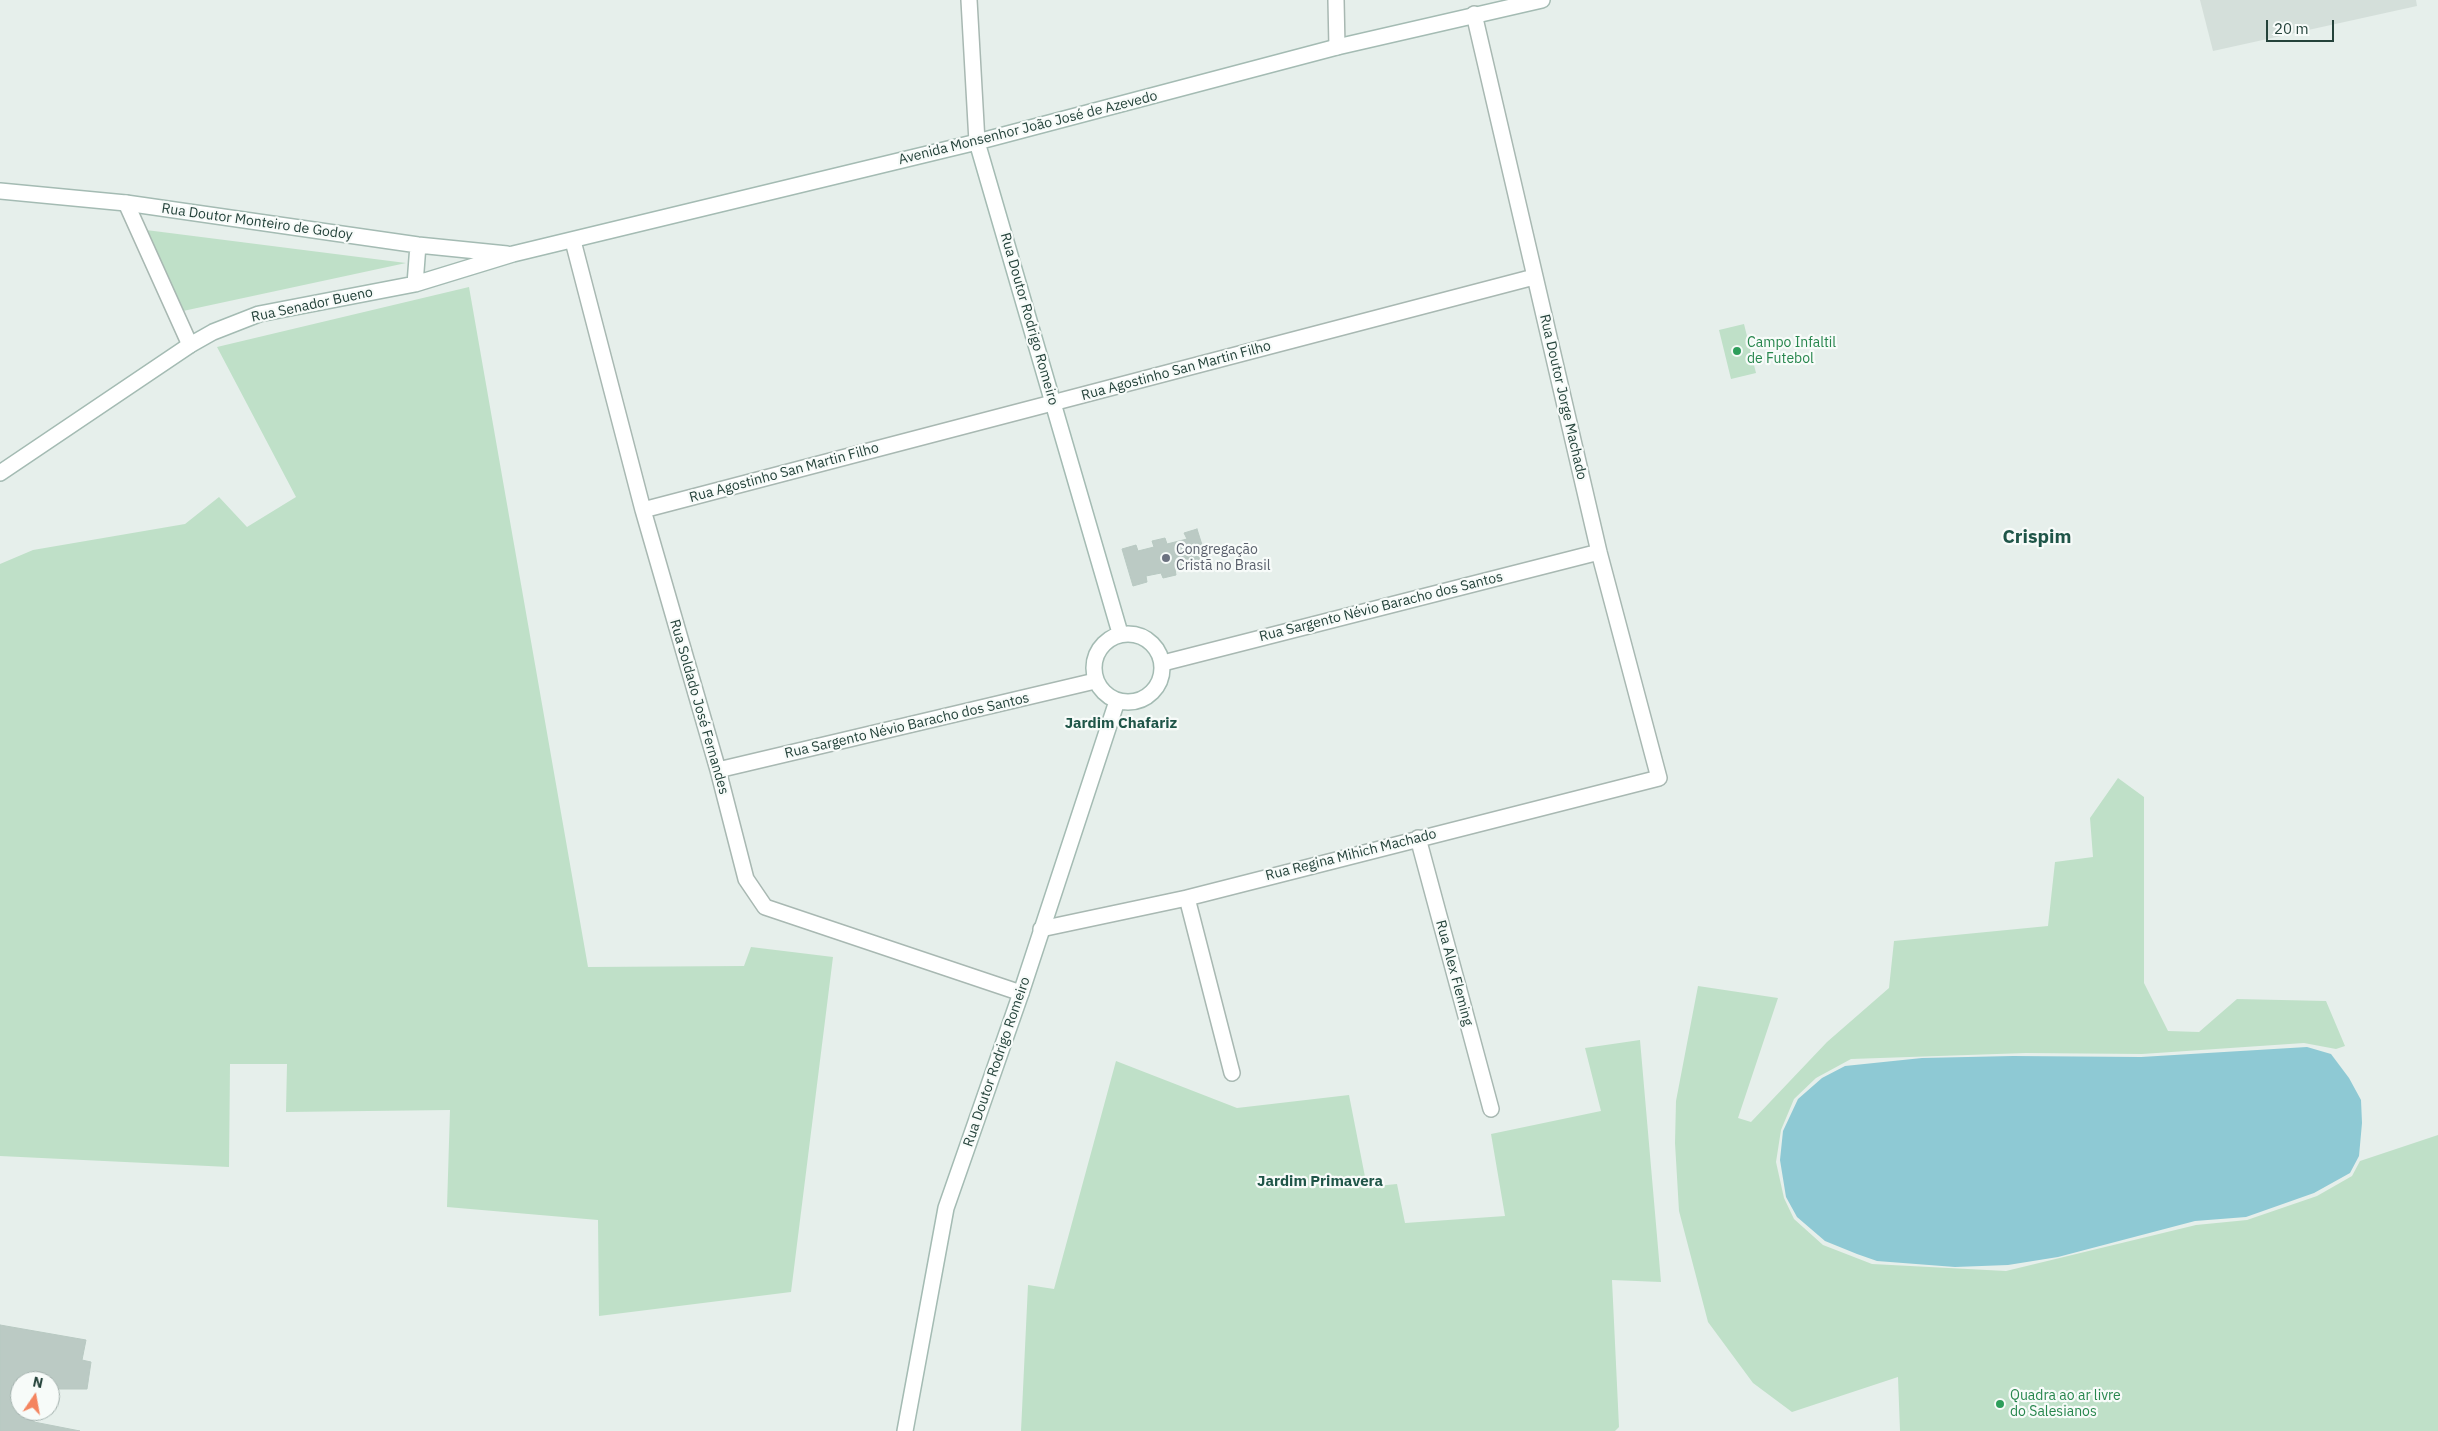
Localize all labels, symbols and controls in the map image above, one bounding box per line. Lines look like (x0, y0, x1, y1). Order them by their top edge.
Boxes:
scale bar (2268, 10, 2336, 42)
text: 20 m (2274, 19, 2309, 38)
street label: Avenida Monsenhor João José de Azevedo (897, 88, 1159, 168)
street label: Rua Doutor Monteiro de Godoy (160, 200, 354, 244)
street label: Rua Doutor Rodrigo Romeiro (996, 231, 1062, 407)
street label: Rua Senador Bueno (250, 284, 374, 326)
street label: Rua Doutor Jorge Machado (1536, 313, 1590, 481)
place label: Campo Infaltil de Futebol (1747, 335, 1836, 368)
street label: Rua Agostinho San Martin Filho (1079, 338, 1273, 404)
marker: Campo Infaltil de Futebol (1731, 345, 1743, 357)
street label: Rua Agostinho San Martin Filho (687, 440, 881, 506)
district label: Crispim (2002, 527, 2072, 549)
place label: Congregação Cristã no Brasil (1176, 542, 1271, 574)
marker: Congregação Cristã no Brasil (1160, 552, 1172, 564)
street label: Rua Sargento Névio Baracho dos Santos (1257, 569, 1505, 645)
street label: Rua Soldado José Fernandes (666, 617, 732, 797)
street label: Rua Sargento Névio Baracho dos Santos (783, 690, 1031, 762)
district label: Jardim Chafariz (1065, 715, 1177, 733)
street label: Rua Regina Mihich Machado (1264, 826, 1438, 884)
street label: Rua Alex Fleming (1432, 918, 1476, 1028)
street label: Rua Doutor Rodrigo Romeiro (960, 975, 1034, 1149)
district label: Jardim Primavera (1257, 1173, 1383, 1191)
north arrow (10, 1371, 60, 1421)
text: N (31, 1372, 45, 1392)
place label: Quadra ao ar livre do Salesianos (2010, 1388, 2121, 1420)
marker: Quadra ao ar livre do Salesianos (1994, 1398, 2006, 1410)

